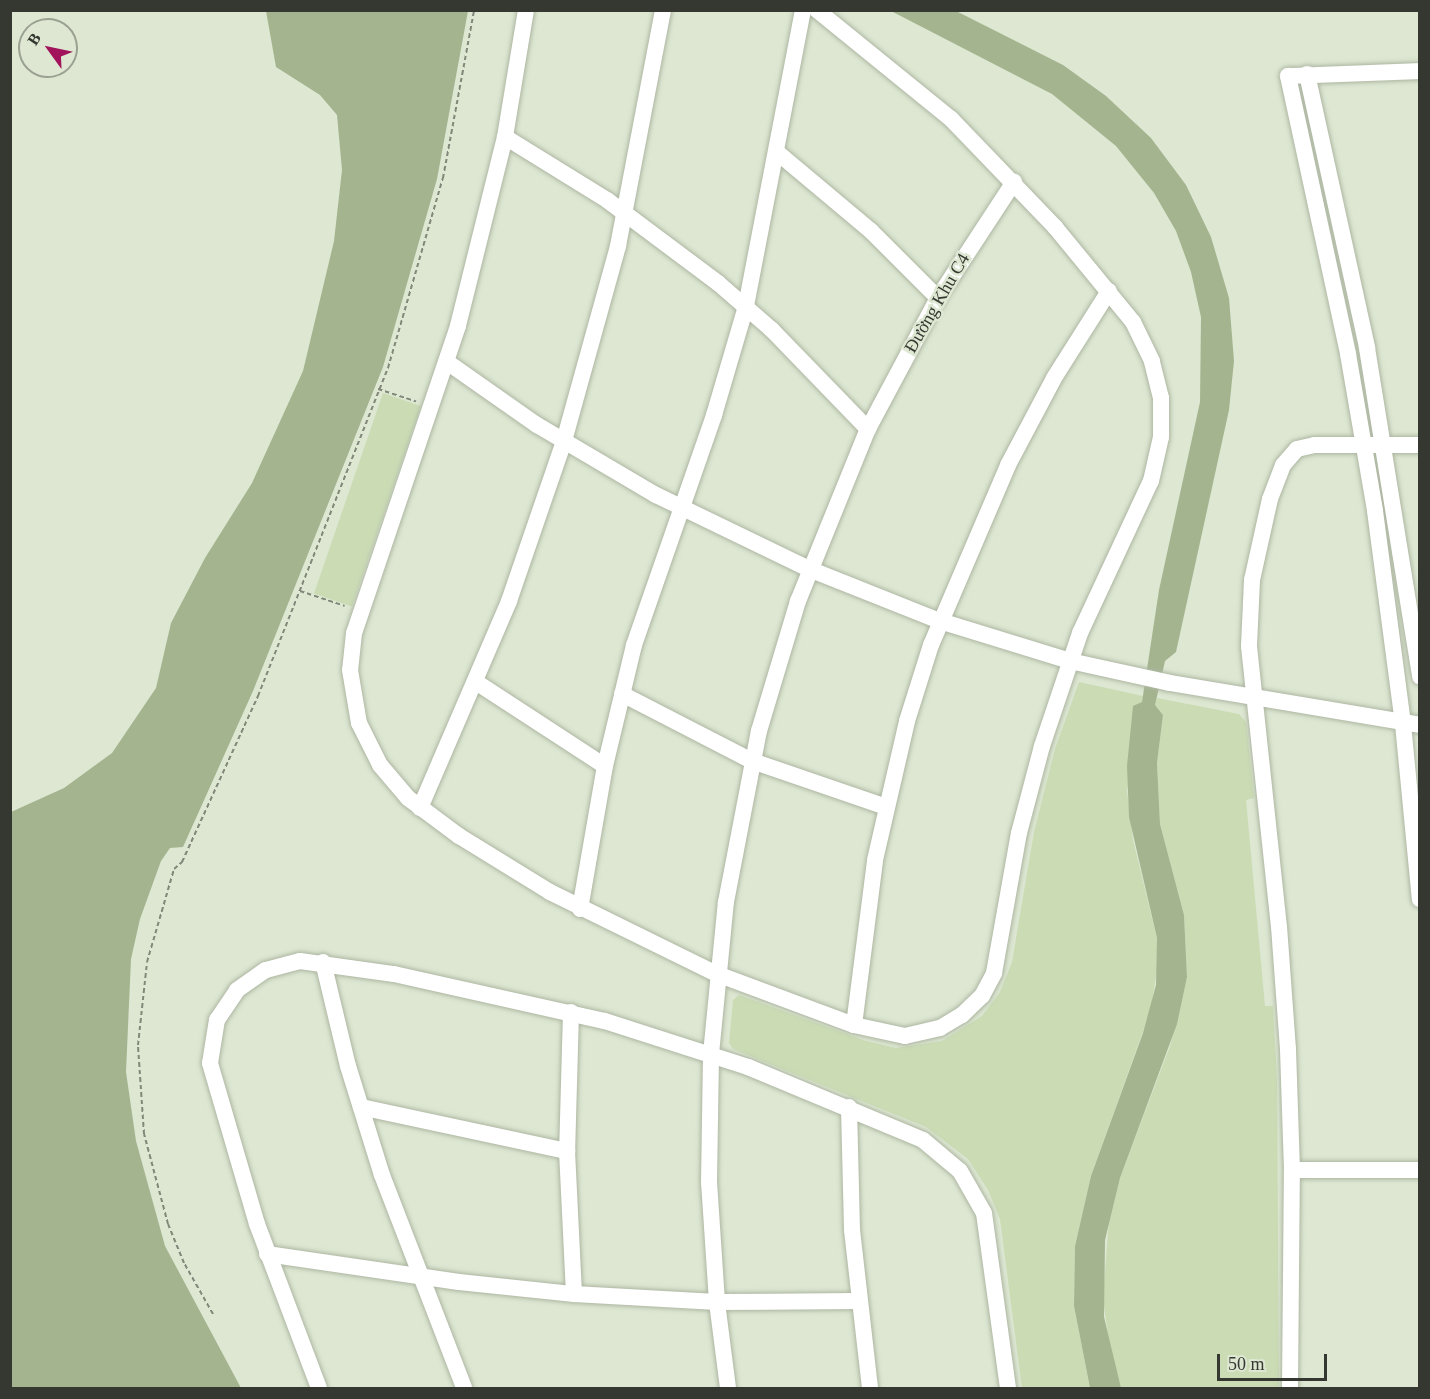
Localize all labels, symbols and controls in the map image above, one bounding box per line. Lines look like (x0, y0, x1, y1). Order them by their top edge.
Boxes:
north arrow (18, 18, 78, 78)
text: B (24, 30, 44, 48)
street label: Đường Khu C4 (900, 249, 974, 357)
scale bar (1220, 1342, 1330, 1380)
text: 50 m (1228, 1354, 1265, 1374)

